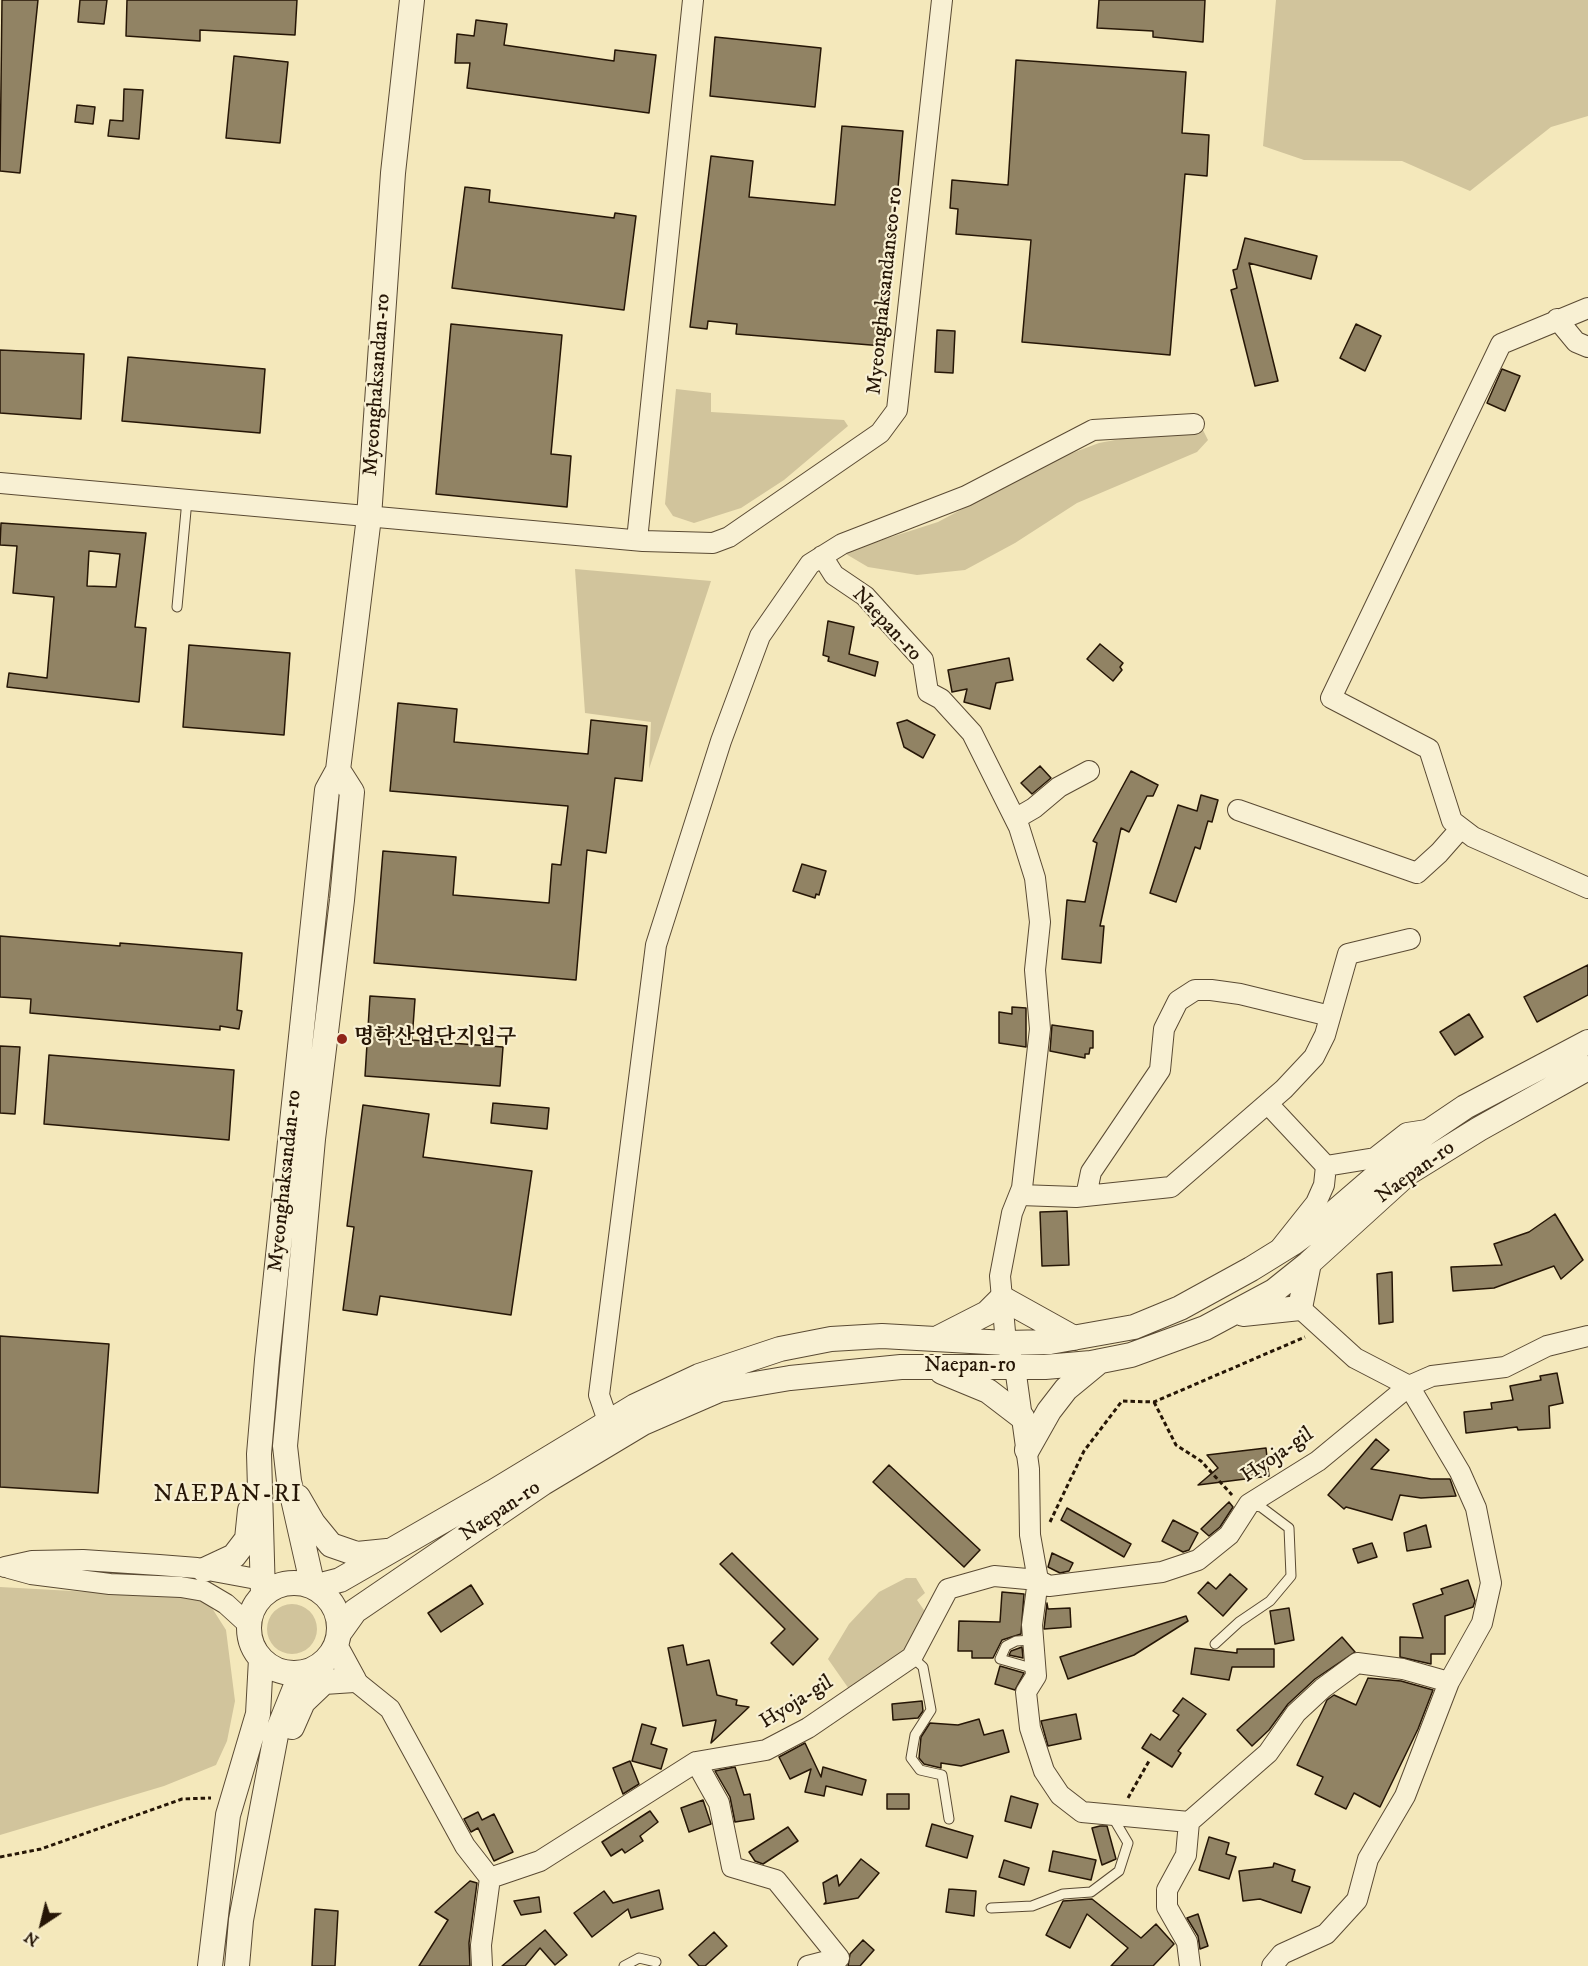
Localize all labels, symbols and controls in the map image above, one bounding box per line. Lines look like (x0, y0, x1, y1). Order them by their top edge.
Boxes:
street label: Myeonghaksandanseo-ro (863, 186, 909, 396)
street label: Myeonghaksandan-ro (359, 293, 397, 477)
street label: Naepan-ro (846, 583, 926, 667)
place label: 명학산업단지입구 (354, 1026, 516, 1052)
marker: 명학산업단지입구 (335, 1032, 349, 1046)
street label: Myeonghaksandan-ro (264, 1089, 308, 1273)
street label: Naepan-ro (1372, 1136, 1460, 1210)
street label: Naepan-ro (924, 1354, 1016, 1380)
street label: Hyoja-gil (1237, 1423, 1319, 1489)
street label: Naepan-ro (456, 1476, 546, 1548)
district label: NAEPAN-RI (154, 1482, 302, 1510)
street label: Hyoja-gil (756, 1671, 838, 1735)
north arrow (12, 1894, 72, 1954)
text: N (21, 1927, 43, 1951)

